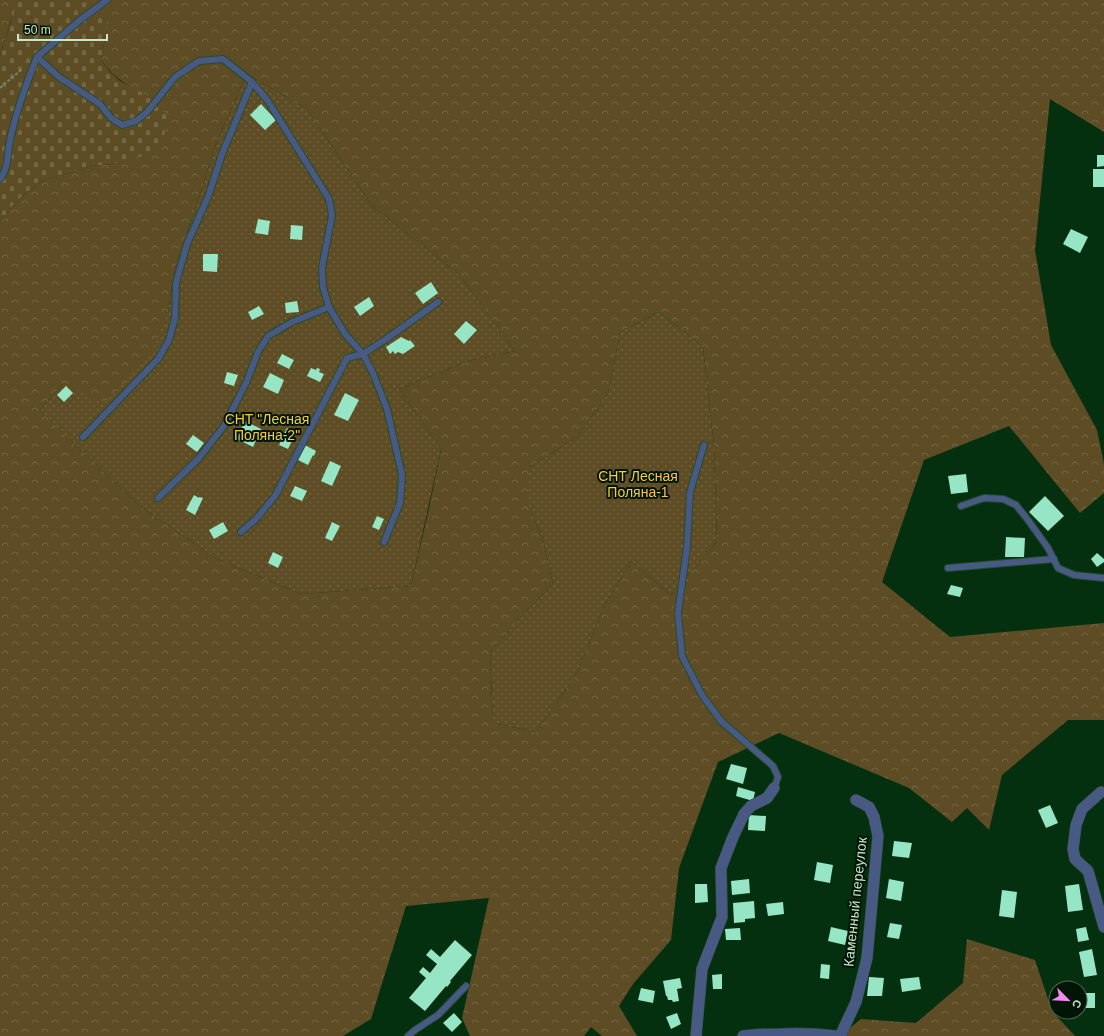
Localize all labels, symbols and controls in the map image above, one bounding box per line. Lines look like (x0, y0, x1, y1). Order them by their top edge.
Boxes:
scale bar (18, 16, 107, 42)
text: 50 m (24, 23, 51, 37)
park label: СНТ "Лесная Поляна-2" (225, 411, 309, 443)
park label: СНТ Лесная Поляна-1 (598, 468, 678, 500)
street label: Каменный переулок (840, 836, 870, 968)
north arrow (1048, 980, 1088, 1020)
text: С (1070, 998, 1084, 1010)

